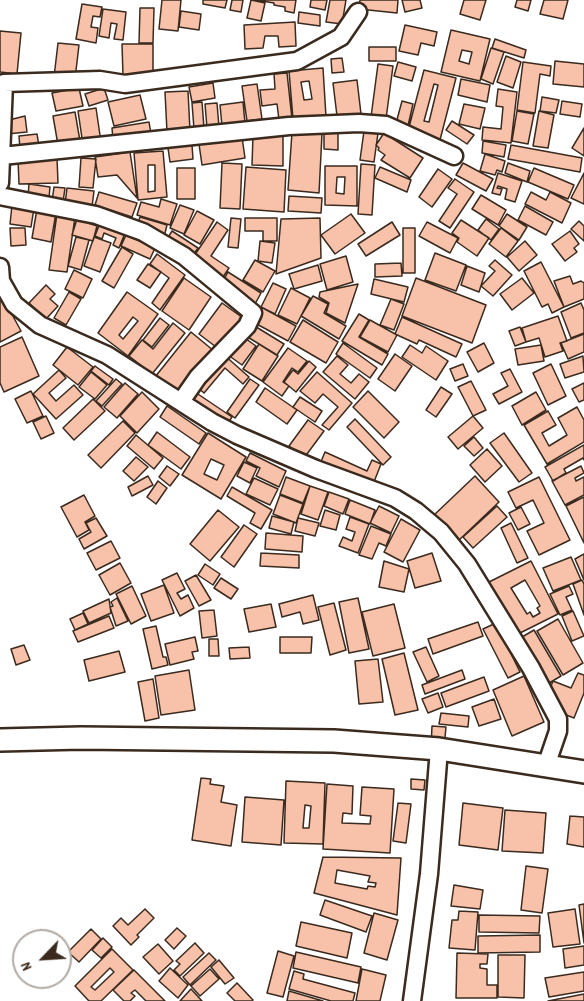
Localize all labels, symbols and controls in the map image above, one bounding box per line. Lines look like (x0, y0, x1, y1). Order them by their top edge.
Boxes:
north arrow (12, 929, 72, 989)
text: N (15, 958, 39, 974)

